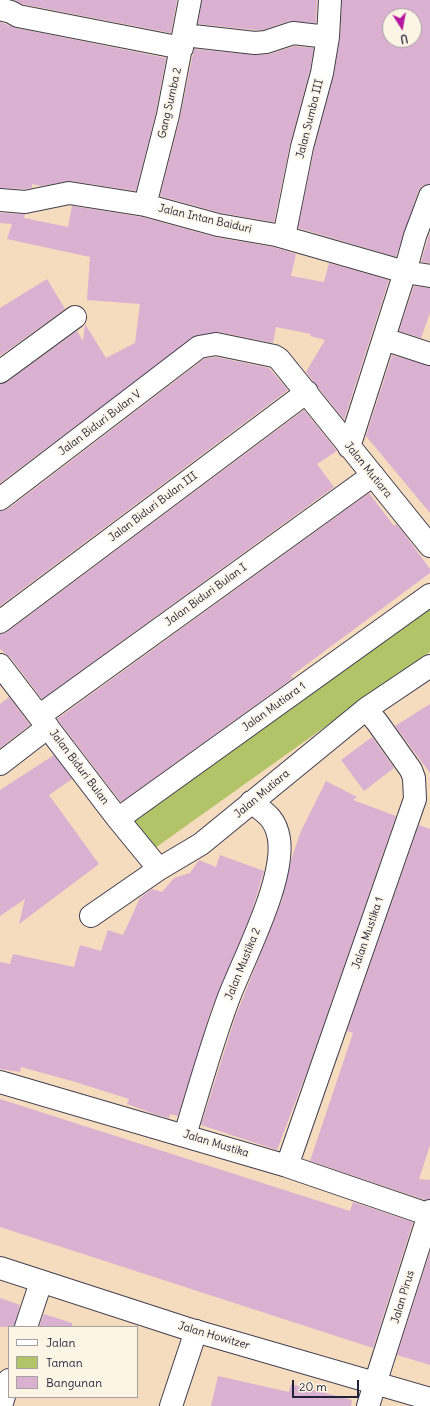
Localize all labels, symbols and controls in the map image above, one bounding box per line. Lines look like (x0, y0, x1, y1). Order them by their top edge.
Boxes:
north arrow (382, 8, 422, 48)
text: U (399, 31, 409, 46)
street label: Gang Sumba 2 (155, 66, 185, 140)
street label: Jalan Sumba III (294, 78, 326, 160)
street label: Jalan Intan Baiduri (157, 202, 253, 236)
street label: Jalan Biduri Bulan V (56, 388, 144, 458)
street label: Jalan Mutiara (341, 439, 395, 501)
street label: Jalan Biduri Bulan III (106, 469, 200, 545)
street label: Jalan Biduri Bulan I (163, 561, 249, 629)
street label: Jalan Mutiara 1 (240, 680, 308, 734)
street label: Jalan Biduri Bulan (47, 727, 111, 807)
street label: Jalan Mutiara (232, 767, 292, 821)
street label: Jalan Mustika 1 (350, 895, 386, 971)
street label: Jalan Mustika 2 (223, 926, 263, 1002)
street label: Jalan Mustika (182, 1128, 250, 1160)
street label: Jalan Pirus (389, 1269, 417, 1325)
street label: Jalan Howitzer (177, 1319, 251, 1353)
legend (8, 1326, 138, 1398)
text: Jalan (46, 1335, 75, 1350)
text: Taman (46, 1355, 83, 1370)
scale bar (294, 1372, 361, 1398)
text: Bangunan (46, 1375, 102, 1390)
text: 20 m (299, 1379, 327, 1394)

